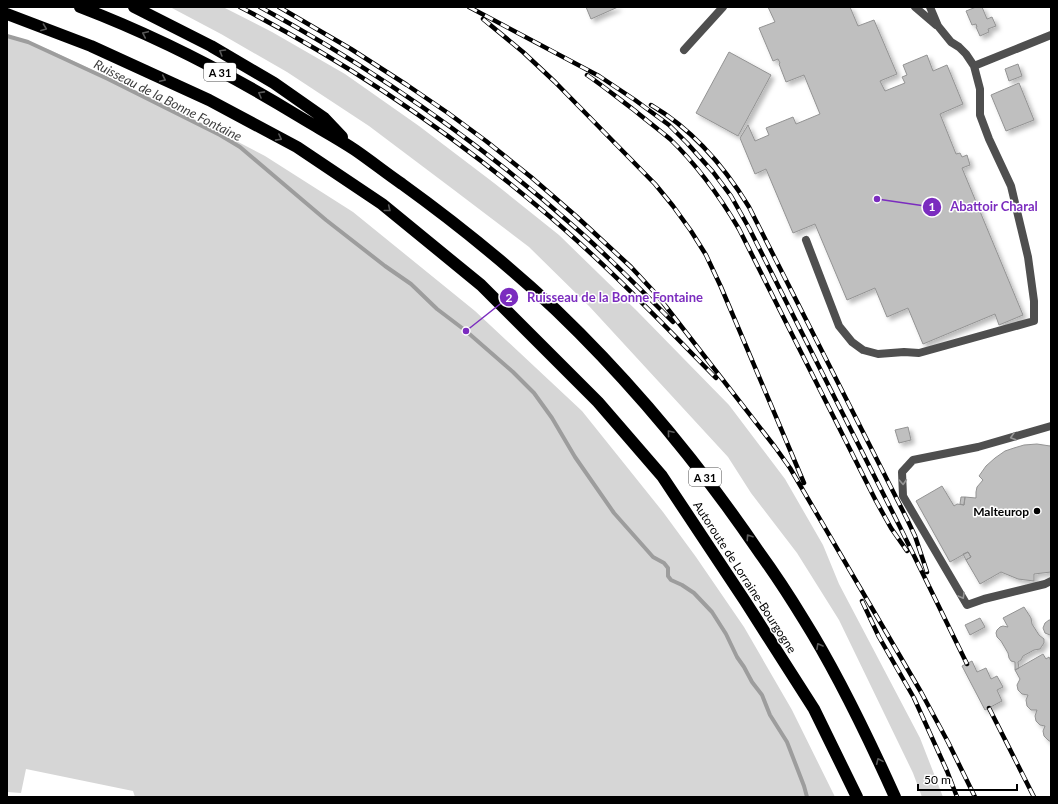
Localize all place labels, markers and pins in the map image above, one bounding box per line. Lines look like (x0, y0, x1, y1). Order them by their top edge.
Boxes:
callout: Abattoir Charal (922, 194, 1046, 219)
callout: Ruisseau de la Bonne Fontaine (499, 285, 711, 310)
place label: Malteurop (973, 504, 1029, 519)
marker: Malteurop (1032, 506, 1042, 516)

